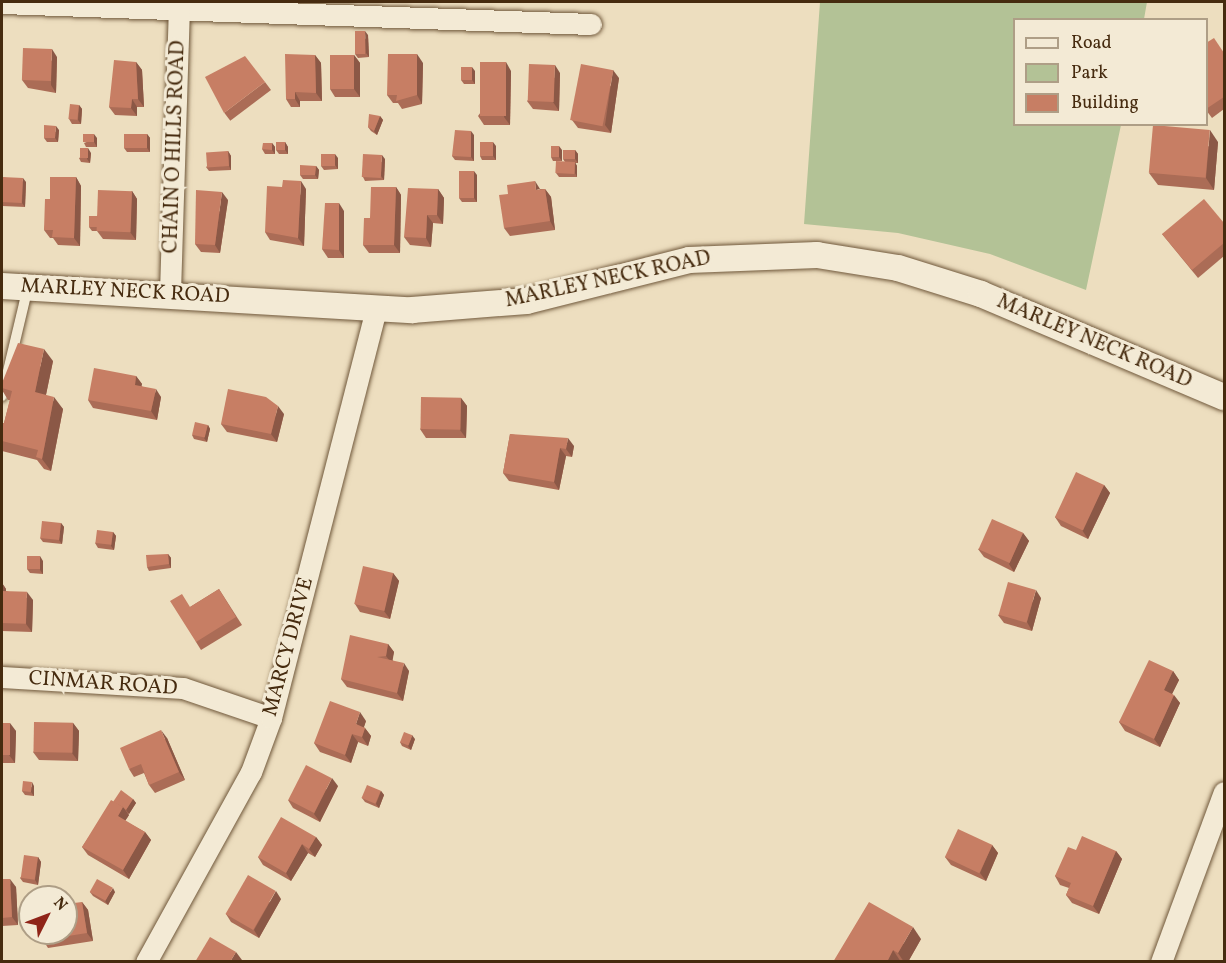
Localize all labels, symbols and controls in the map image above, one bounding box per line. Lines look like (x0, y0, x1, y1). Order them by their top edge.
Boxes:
legend (1013, 18, 1208, 126)
text: Road (1071, 31, 1112, 56)
street label: CHAIN O HILLS ROAD (159, 40, 191, 254)
text: Park (1071, 61, 1108, 86)
text: Building (1071, 91, 1139, 116)
street label: MARLEY NECK ROAD (503, 246, 713, 314)
street label: MARLEY NECK ROAD (20, 274, 230, 310)
street label: MARLEY NECK ROAD (992, 289, 1196, 395)
street label: MARCY DRIVE (258, 574, 320, 720)
street label: CINMAR ROAD (28, 666, 178, 702)
north arrow (18, 885, 78, 945)
text: N (48, 893, 72, 916)

